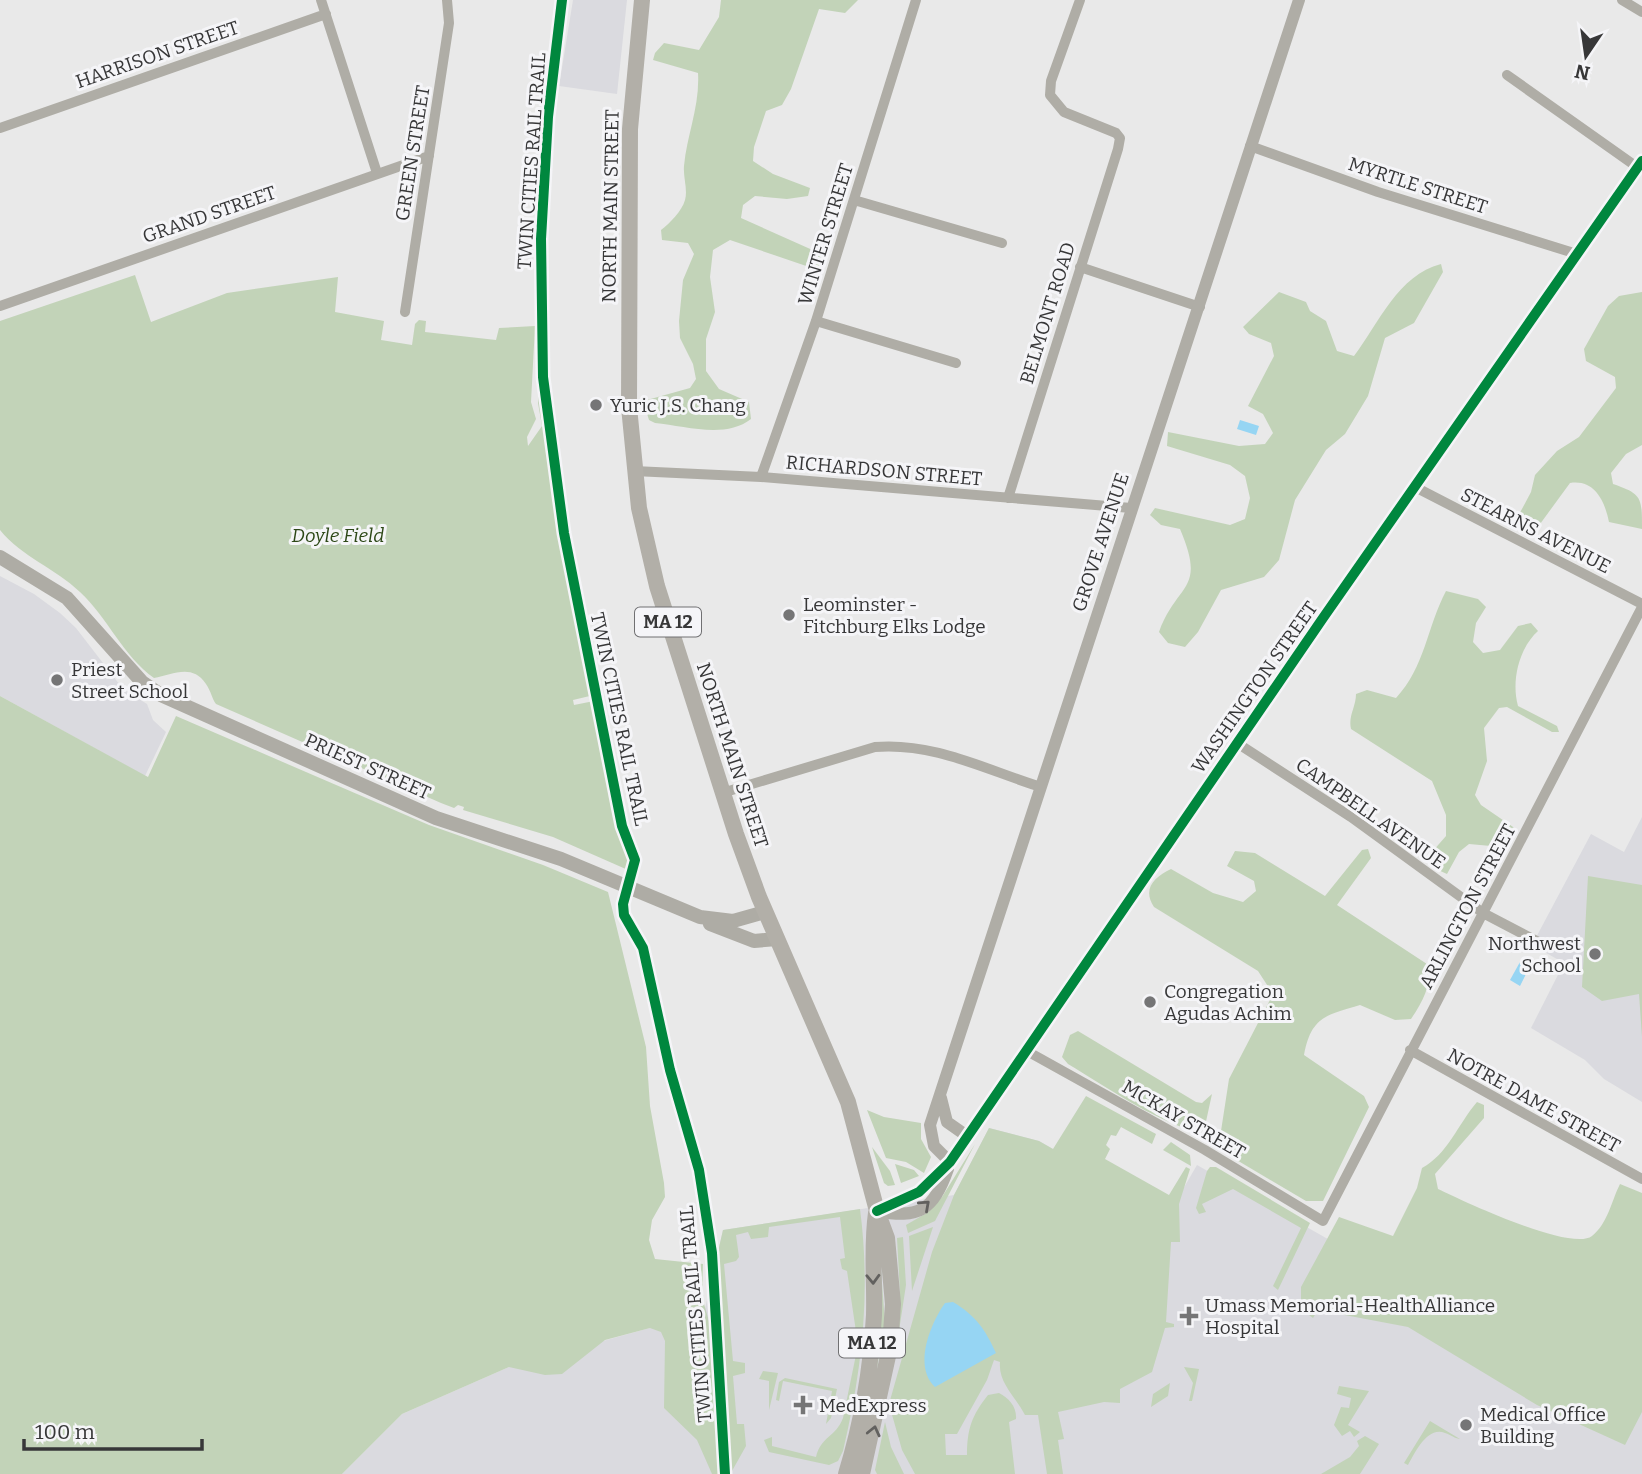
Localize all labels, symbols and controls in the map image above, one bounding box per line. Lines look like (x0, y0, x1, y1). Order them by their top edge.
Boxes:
street label: HARRISON STREET (73, 16, 242, 93)
north arrow (1551, 21, 1621, 91)
street label: TWIN CITIES RAIL TRAIL (512, 52, 551, 270)
text: N (1572, 59, 1592, 85)
street label: GREEN STREET (390, 84, 435, 222)
street label: NORTH MAIN STREET (597, 109, 624, 303)
street label: MYRTLE STREET (1345, 152, 1490, 219)
street label: WINTER STREET (793, 160, 858, 308)
street label: GRAND STREET (139, 181, 279, 248)
street label: BELMONT ROAD (1015, 239, 1080, 387)
place label: Yuric J.S. Chang (610, 394, 746, 417)
marker: Yuric J.S. Chang (588, 397, 604, 413)
street label: RICHARDSON STREET (785, 450, 983, 491)
street label: GROVE AVENUE (1067, 470, 1134, 615)
street label: STEARNS AVENUE (1457, 483, 1615, 578)
park label: Doyle Field (292, 524, 384, 547)
place label: Leominster - Fitchburg Elks Lodge (803, 593, 986, 638)
street label: WASHINGTON STREET (1186, 597, 1322, 778)
marker: Leominster - Fitchburg Elks Lodge (781, 607, 797, 623)
road number: MA 12 (635, 608, 701, 636)
street label: TWIN CITIES RAIL TRAIL (586, 610, 653, 828)
place label: Priest Street School (71, 658, 188, 703)
street label: NORTH MAIN STREET (692, 660, 773, 851)
marker: Priest Street School (49, 672, 65, 688)
street label: PRIEST STREET (301, 728, 434, 805)
street label: CAMPBELL AVENUE (1291, 753, 1450, 874)
street label: ARLINGTON STREET (1414, 820, 1521, 992)
place label: Northwest School (1488, 932, 1581, 977)
marker: Northwest School (1587, 946, 1603, 962)
place label: Congregation Agudas Achim (1164, 980, 1292, 1025)
marker: Congregation Agudas Achim (1142, 994, 1158, 1010)
street label: NOTRE DAME STREET (1443, 1043, 1624, 1158)
street label: MCKAY STREET (1118, 1075, 1249, 1164)
one-way arrow (917, 1201, 930, 1214)
street label: TWIN CITIES RAIL TRAIL (675, 1205, 716, 1423)
one-way arrow (866, 1273, 881, 1284)
place label: Umass Memorial-HealthAlliance Hospital (1205, 1294, 1495, 1339)
marker: Umass Memorial-HealthAlliance Hospital (1179, 1306, 1199, 1326)
road number: MA 12 (839, 1328, 905, 1358)
place label: MedExpress (819, 1394, 927, 1417)
marker: MedExpress (793, 1395, 813, 1415)
place label: Medical Office Building (1480, 1403, 1606, 1448)
scale bar (24, 1408, 203, 1452)
marker: Medical Office Building (1458, 1417, 1474, 1433)
text: 100 m (35, 1419, 95, 1445)
one-way arrow (866, 1425, 880, 1437)

